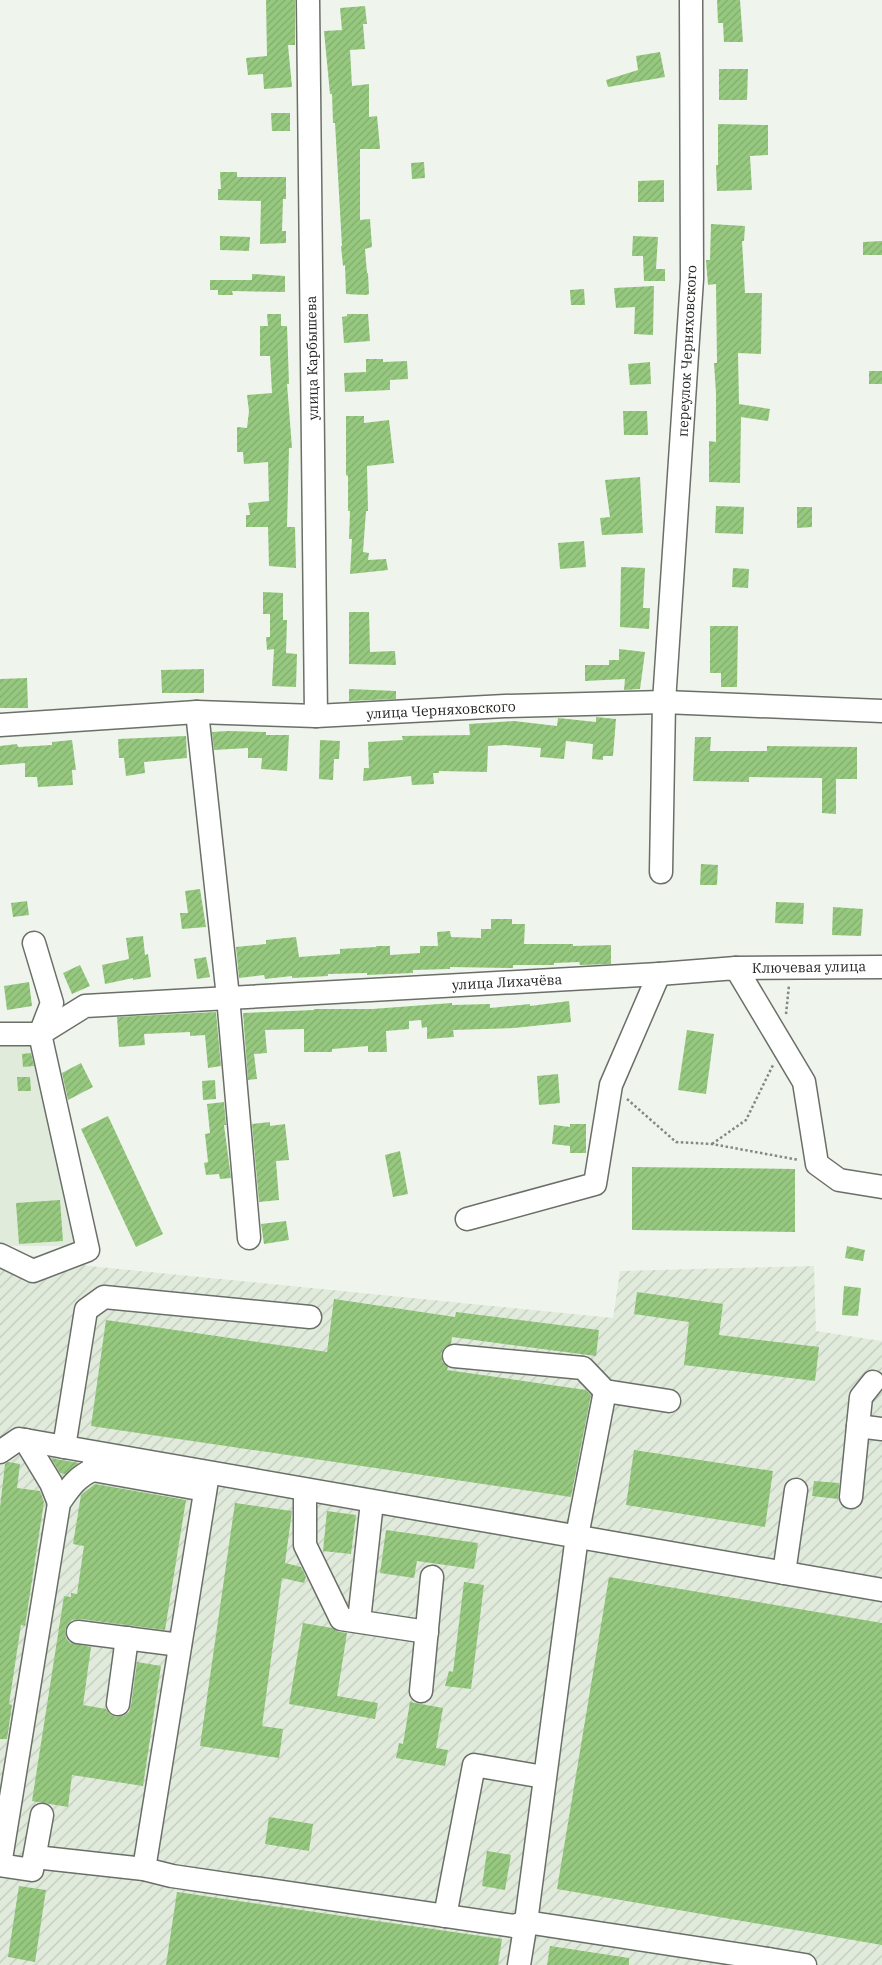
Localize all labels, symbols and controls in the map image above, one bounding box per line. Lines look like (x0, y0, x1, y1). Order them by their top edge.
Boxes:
street label: переулок Черняховского (674, 264, 700, 437)
street label: улица Карбышева (302, 295, 322, 420)
street label: улица Черняховского (366, 697, 516, 723)
street label: Ключевая улица (752, 957, 867, 977)
street label: улица Лихачёва (451, 970, 563, 994)

